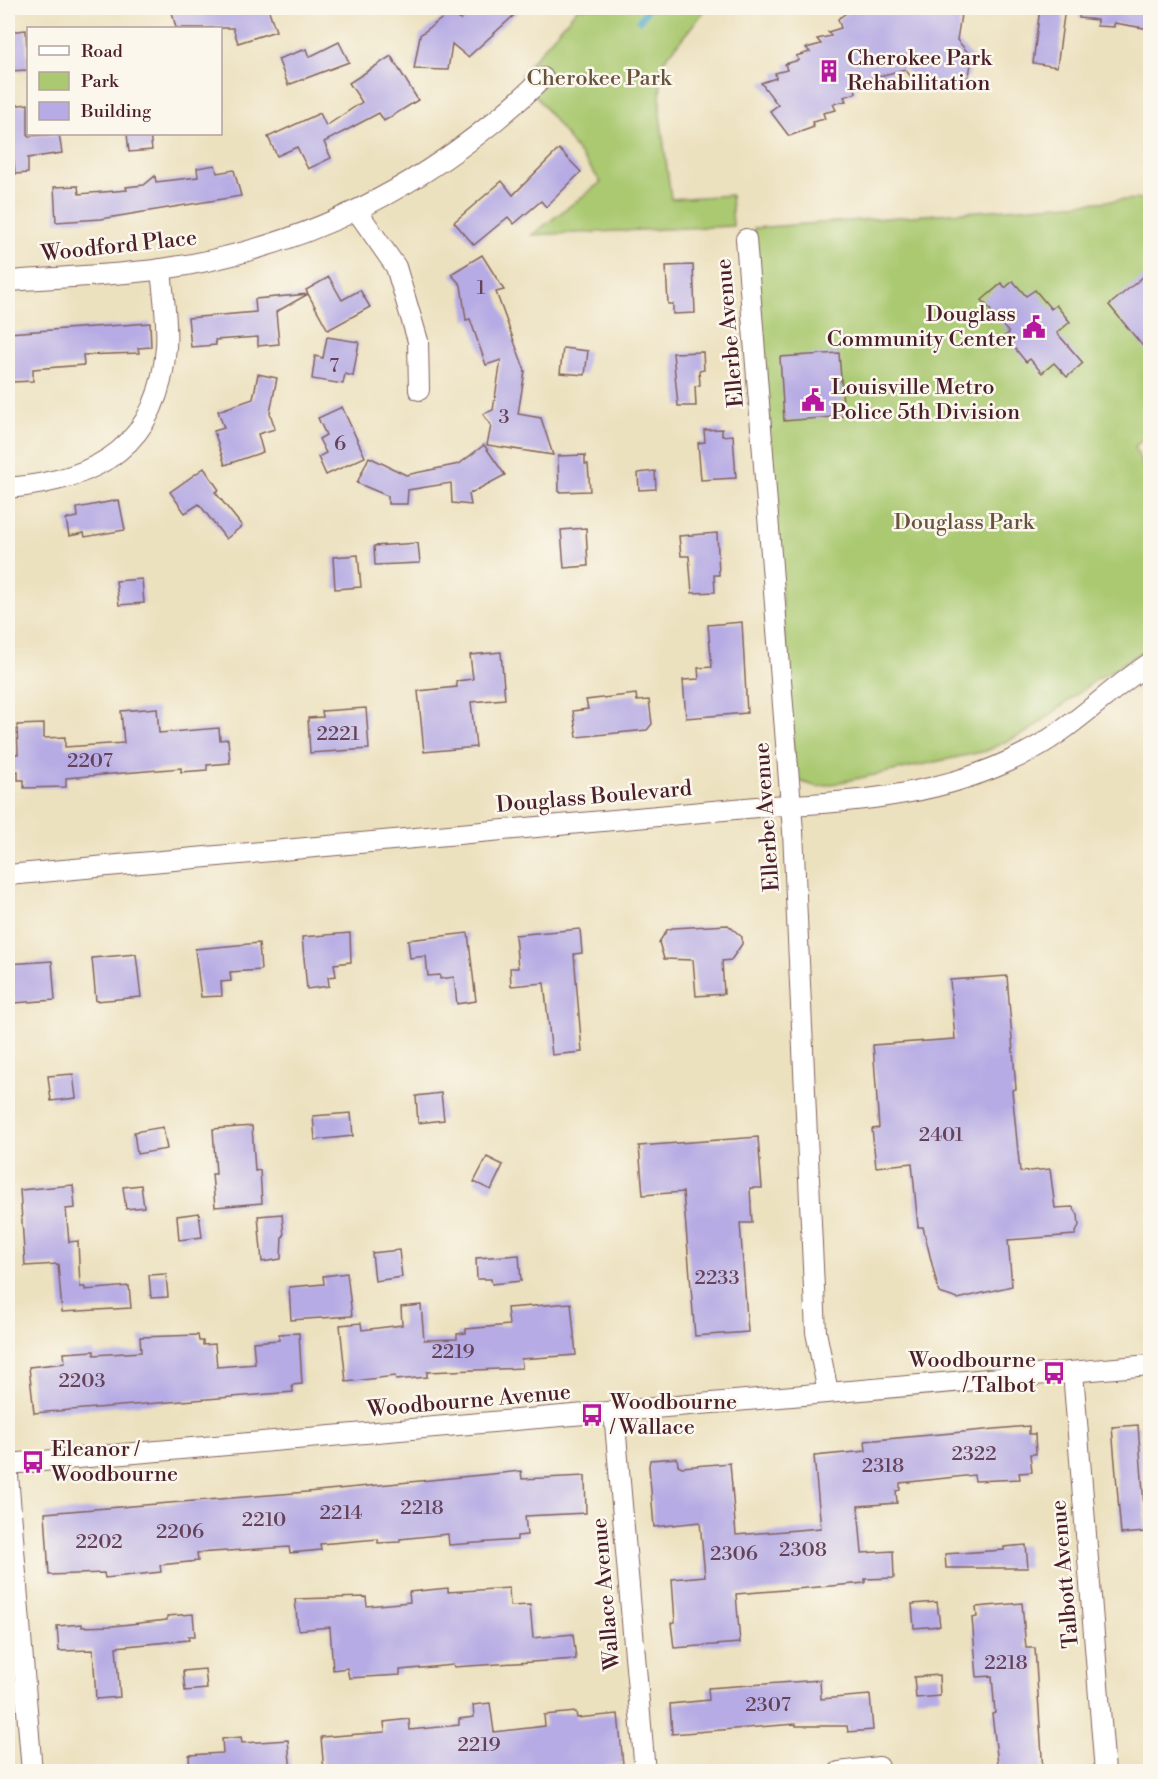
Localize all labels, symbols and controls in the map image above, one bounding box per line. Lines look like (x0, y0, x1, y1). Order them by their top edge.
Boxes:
legend (27, 27, 222, 135)
text: Road (81, 40, 124, 63)
place label: Cherokee Park Rehabilitation (847, 45, 993, 97)
building icon: Cherokee Park Rehabilitation (816, 58, 842, 84)
park label: Cherokee Park (527, 65, 673, 92)
text: Park (81, 70, 120, 93)
text: Building (80, 100, 152, 123)
street label: Woodford Place (39, 224, 198, 268)
street label: Ellerbe Avenue (710, 257, 750, 409)
house number: 1 (477, 276, 486, 301)
place label: Douglass Community Center (827, 301, 1016, 353)
public building icon: Douglass Community Center (1021, 314, 1047, 340)
house number: 7 (329, 354, 339, 379)
place label: Louisville Metro Police 5th Division (831, 374, 1020, 426)
public building icon: Louisville Metro Police 5th Division (800, 387, 826, 413)
house number: 3 (498, 405, 510, 430)
house number: 6 (334, 432, 346, 457)
park label: Douglass Park (894, 509, 1036, 536)
house number: 2221 (316, 722, 360, 747)
street label: Ellerbe Avenue (748, 742, 786, 892)
house number: 2207 (67, 749, 113, 774)
street label: Douglass Boulevard (495, 775, 694, 819)
house number: 2401 (919, 1123, 964, 1148)
house number: 2233 (695, 1266, 739, 1291)
house number: 2219 (431, 1340, 475, 1365)
place label: Woodbourne / Talbot (908, 1347, 1036, 1399)
bus stop icon: Woodbourne / Talbot (1041, 1360, 1067, 1386)
house number: 2203 (58, 1369, 106, 1394)
street label: Woodbourne Avenue (365, 1379, 572, 1423)
place label: Woodbourne / Wallace (609, 1389, 737, 1441)
bus stop icon: Woodbourne / Wallace (579, 1402, 605, 1428)
place label: Eleanor / Woodbourne (50, 1436, 178, 1488)
house number: 2322 (951, 1442, 997, 1467)
bus stop icon: Eleanor / Woodbourne (20, 1449, 46, 1475)
house number: 2318 (862, 1454, 904, 1479)
house number: 2218 (400, 1496, 444, 1521)
street label: Talbott Avenue (1045, 1499, 1085, 1649)
house number: 2214 (320, 1501, 362, 1526)
house number: 2210 (242, 1508, 286, 1533)
street label: Wallace Avenue (586, 1517, 626, 1672)
house number: 2206 (156, 1520, 204, 1545)
house number: 2202 (75, 1530, 123, 1555)
house number: 2308 (779, 1538, 827, 1563)
house number: 2306 (710, 1542, 758, 1567)
house number: 2218 (984, 1651, 1028, 1676)
house number: 2307 (745, 1693, 791, 1718)
house number: 2219 (457, 1733, 501, 1758)

